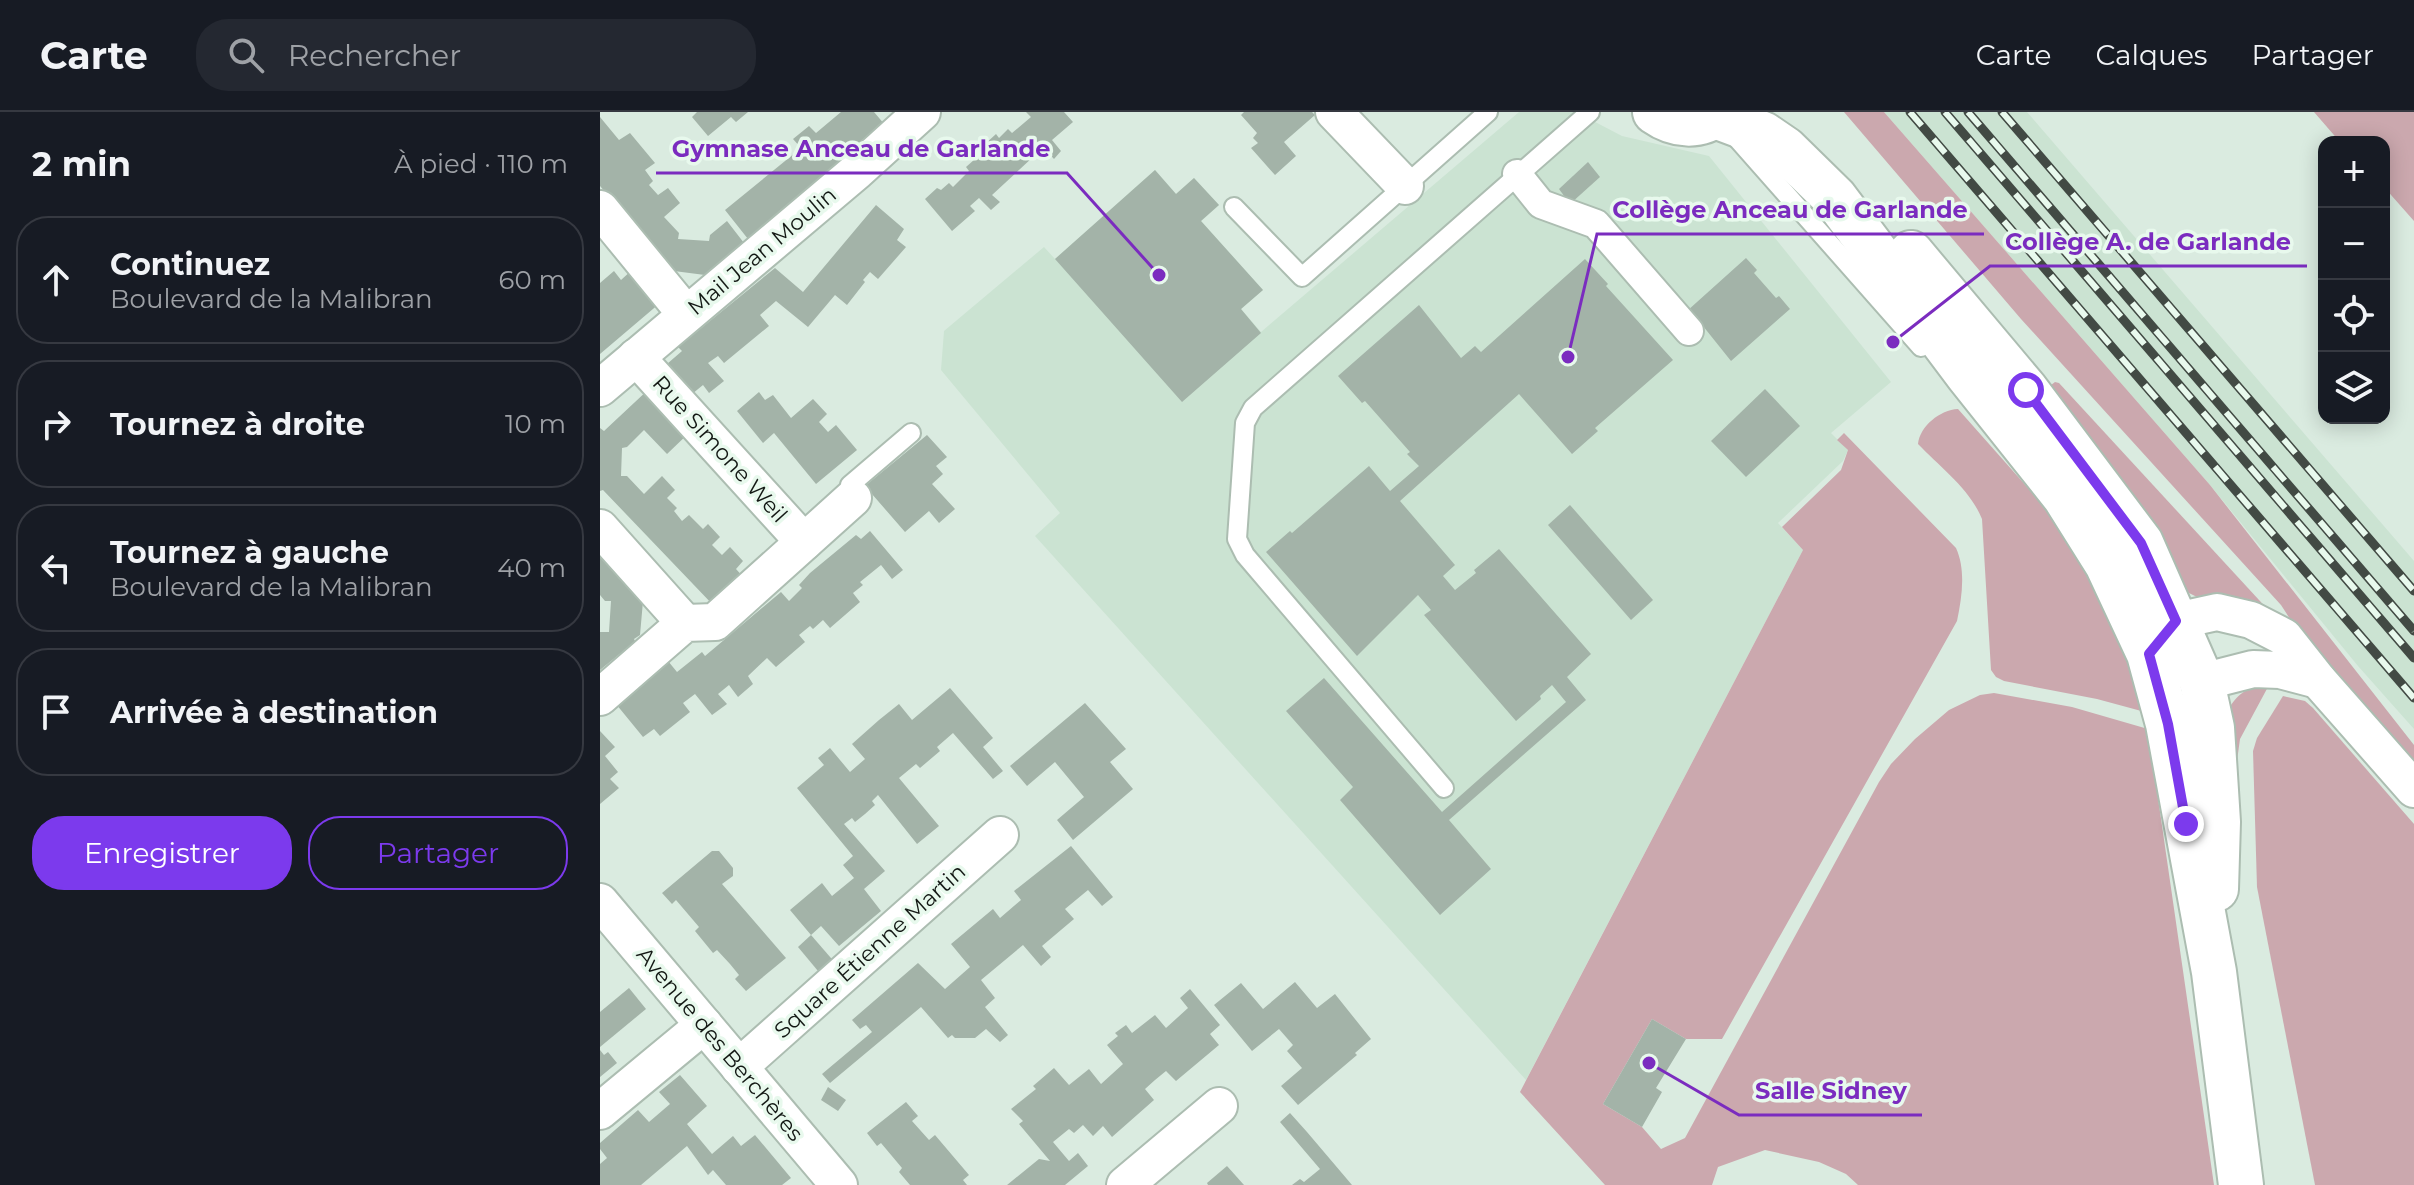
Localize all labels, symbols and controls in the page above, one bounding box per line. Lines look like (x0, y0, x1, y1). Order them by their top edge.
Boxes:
search box (196, 19, 756, 91)
text: Carte (40, 32, 148, 79)
icon: search (224, 33, 268, 77)
text: Rechercher (288, 37, 461, 74)
text: Carte (1976, 38, 2051, 72)
text: Calques (2095, 38, 2207, 72)
text: Partager (2251, 38, 2374, 72)
callout: Gymnase Anceau de Garlande (656, 125, 1067, 173)
text: Gymnase Anceau de Garlande (672, 134, 1050, 163)
map controls (2318, 136, 2390, 424)
button: + (2318, 136, 2390, 208)
text: 2 min (32, 143, 131, 185)
text: À pied · 110 m (394, 148, 568, 180)
street label: Mail Jean Moulin (682, 181, 842, 321)
callout: Collège Anceau de Garlande (1597, 186, 1984, 234)
text: Collège Anceau de Garlande (1612, 195, 1968, 224)
button: − (2318, 208, 2390, 280)
callout: Collège A. de Garlande (1990, 218, 2307, 266)
text: Collège A. de Garlande (2005, 227, 2291, 256)
text: Continuez (110, 246, 270, 283)
icon: ahead (34, 258, 78, 302)
text: 60 m (499, 264, 566, 296)
button: locate (2318, 280, 2390, 352)
text: Boulevard de la Malibran (110, 283, 433, 315)
button: layers (2318, 352, 2390, 424)
street label: Rue Simone Weil (647, 370, 793, 528)
route start (2008, 372, 2044, 408)
icon: right (34, 402, 78, 446)
text: Tournez à droite (110, 406, 365, 443)
text: 10 m (505, 408, 566, 440)
text: Tournez à gauche (110, 534, 389, 571)
icon: left (34, 546, 78, 590)
text: 40 m (497, 552, 566, 584)
text: Boulevard de la Malibran (110, 571, 433, 603)
icon: arrive (34, 690, 78, 734)
text: Arrivée à destination (110, 694, 438, 731)
route end (2168, 806, 2204, 842)
button: Enregistrer (32, 816, 292, 890)
button: Partager (308, 816, 568, 890)
street label: Square Étienne Martin (769, 858, 971, 1044)
street label: Avenue des Berchères (631, 942, 809, 1147)
callout: Salle Sidney (1739, 1067, 1922, 1115)
text: Salle Sidney (1755, 1076, 1908, 1105)

